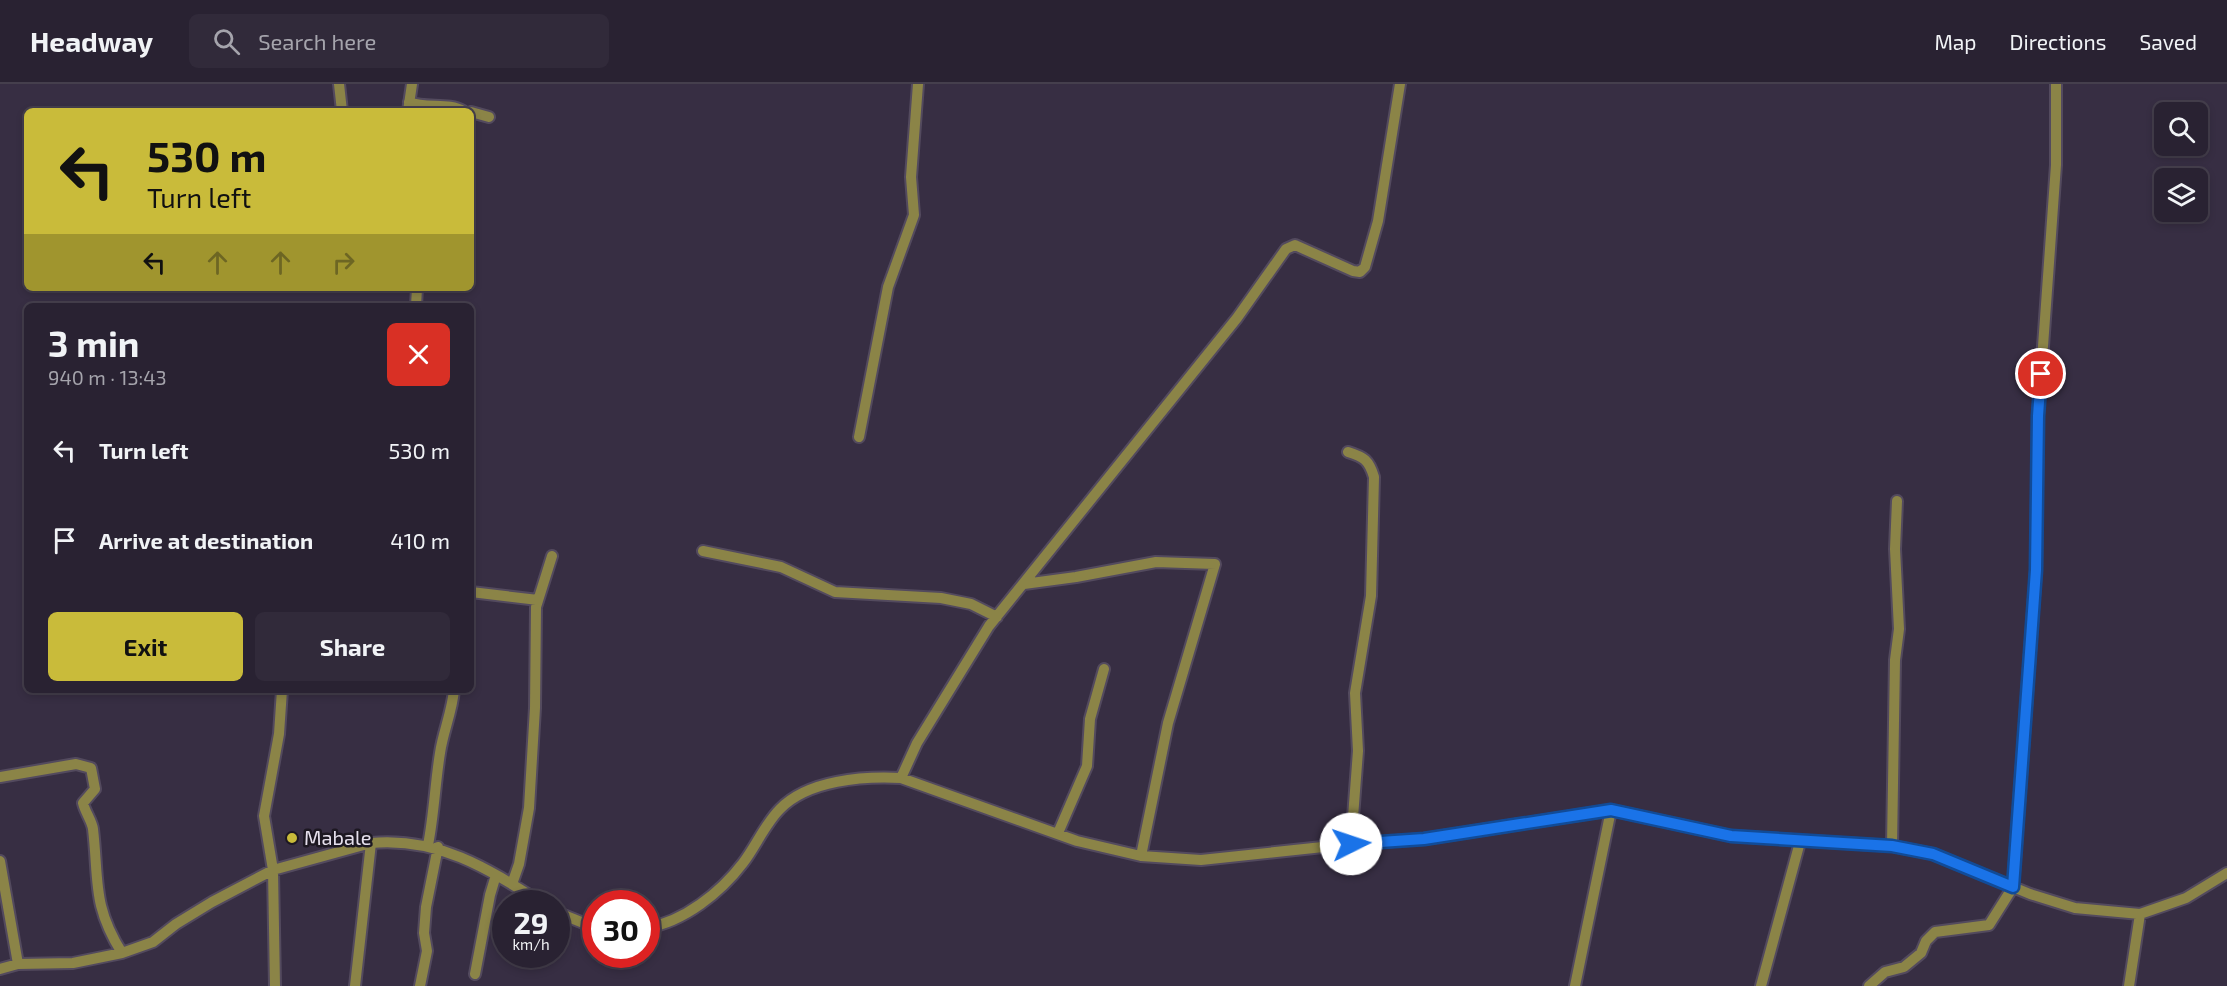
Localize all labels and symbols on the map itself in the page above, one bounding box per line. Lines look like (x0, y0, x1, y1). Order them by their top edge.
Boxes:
pin (2015, 348, 2066, 399)
position arrow (1319, 812, 1383, 876)
place label: Mabale (304, 825, 372, 849)
marker: Mabale (285, 831, 299, 845)
speed limit sign: 30 (582, 890, 660, 968)

